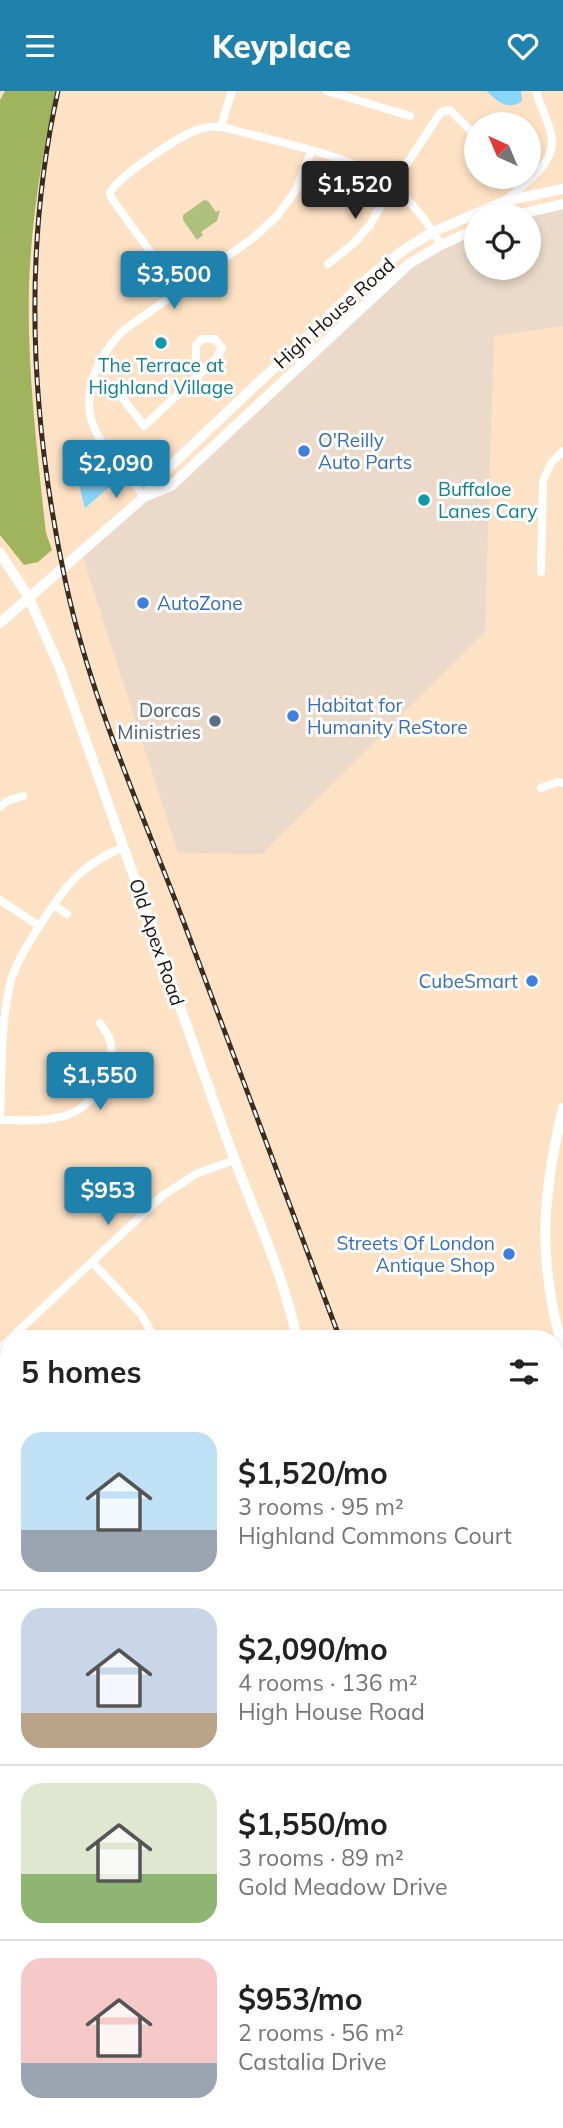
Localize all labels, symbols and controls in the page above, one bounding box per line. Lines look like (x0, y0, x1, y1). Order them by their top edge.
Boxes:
text: Keyplace (212, 26, 351, 66)
icon: menu (21, 27, 59, 65)
icon: heart (504, 27, 542, 65)
north arrow (464, 112, 541, 189)
map controls (464, 112, 541, 280)
pin: $1,520 (298, 162, 412, 221)
text: $1,520 (318, 169, 392, 198)
button: locate (464, 203, 541, 280)
pin: $3,500 (117, 251, 231, 311)
street label: High House Road (269, 252, 399, 374)
text: $3,500 (137, 259, 211, 288)
marker: The Terrace at Highland Village (153, 335, 169, 351)
place label: The Terrace at Highland Village (88, 353, 234, 399)
place label: O'Reilly Auto Parts (318, 428, 412, 474)
pin: $2,090 (59, 441, 173, 500)
marker: O'Reilly Auto Parts (296, 443, 312, 459)
text: $2,090 (79, 448, 153, 477)
place label: Buffaloe Lanes Cary (438, 477, 537, 523)
marker: Buffaloe Lanes Cary (416, 492, 432, 508)
place label: AutoZone (157, 591, 243, 615)
marker: AutoZone (135, 595, 151, 611)
place label: Habitat for Humanity ReStore (307, 693, 468, 739)
place label: Dorcas Ministries (117, 698, 201, 744)
marker: Habitat for Humanity ReStore (285, 708, 301, 724)
marker: Dorcas Ministries (207, 713, 223, 729)
street label: Old Apex Road (124, 875, 190, 1009)
place label: CubeSmart (419, 969, 518, 993)
marker: CubeSmart (524, 973, 540, 989)
pin: $1,550 (43, 1053, 157, 1112)
text: $1,550 (63, 1060, 137, 1089)
pin: $953 (67, 1167, 149, 1227)
text: $953 (80, 1175, 136, 1204)
place label: Streets Of London Antique Shop (336, 1231, 495, 1277)
marker: Streets Of London Antique Shop (501, 1246, 517, 1262)
text: 5 homes (21, 1353, 142, 1391)
icon: filters (505, 1353, 543, 1391)
text: $1,520/mo (238, 1454, 388, 1492)
icon: home (77, 1460, 161, 1544)
text: 3 rooms · 95 m² (238, 1492, 404, 1521)
text: Highland Commons Court (238, 1521, 512, 1550)
text: $2,090/mo (238, 1630, 388, 1668)
icon: home (77, 1636, 161, 1720)
text: 4 rooms · 136 m² (238, 1668, 418, 1697)
text: High House Road (238, 1697, 425, 1726)
text: $1,550/mo (238, 1805, 388, 1843)
icon: home (77, 1811, 161, 1895)
text: 3 rooms · 89 m² (238, 1843, 404, 1872)
text: Gold Meadow Drive (238, 1872, 448, 1901)
text: $953/mo (238, 1980, 362, 2018)
icon: home (77, 1986, 161, 2070)
text: 2 rooms · 56 m² (238, 2018, 404, 2047)
text: Castalia Drive (238, 2047, 387, 2076)

